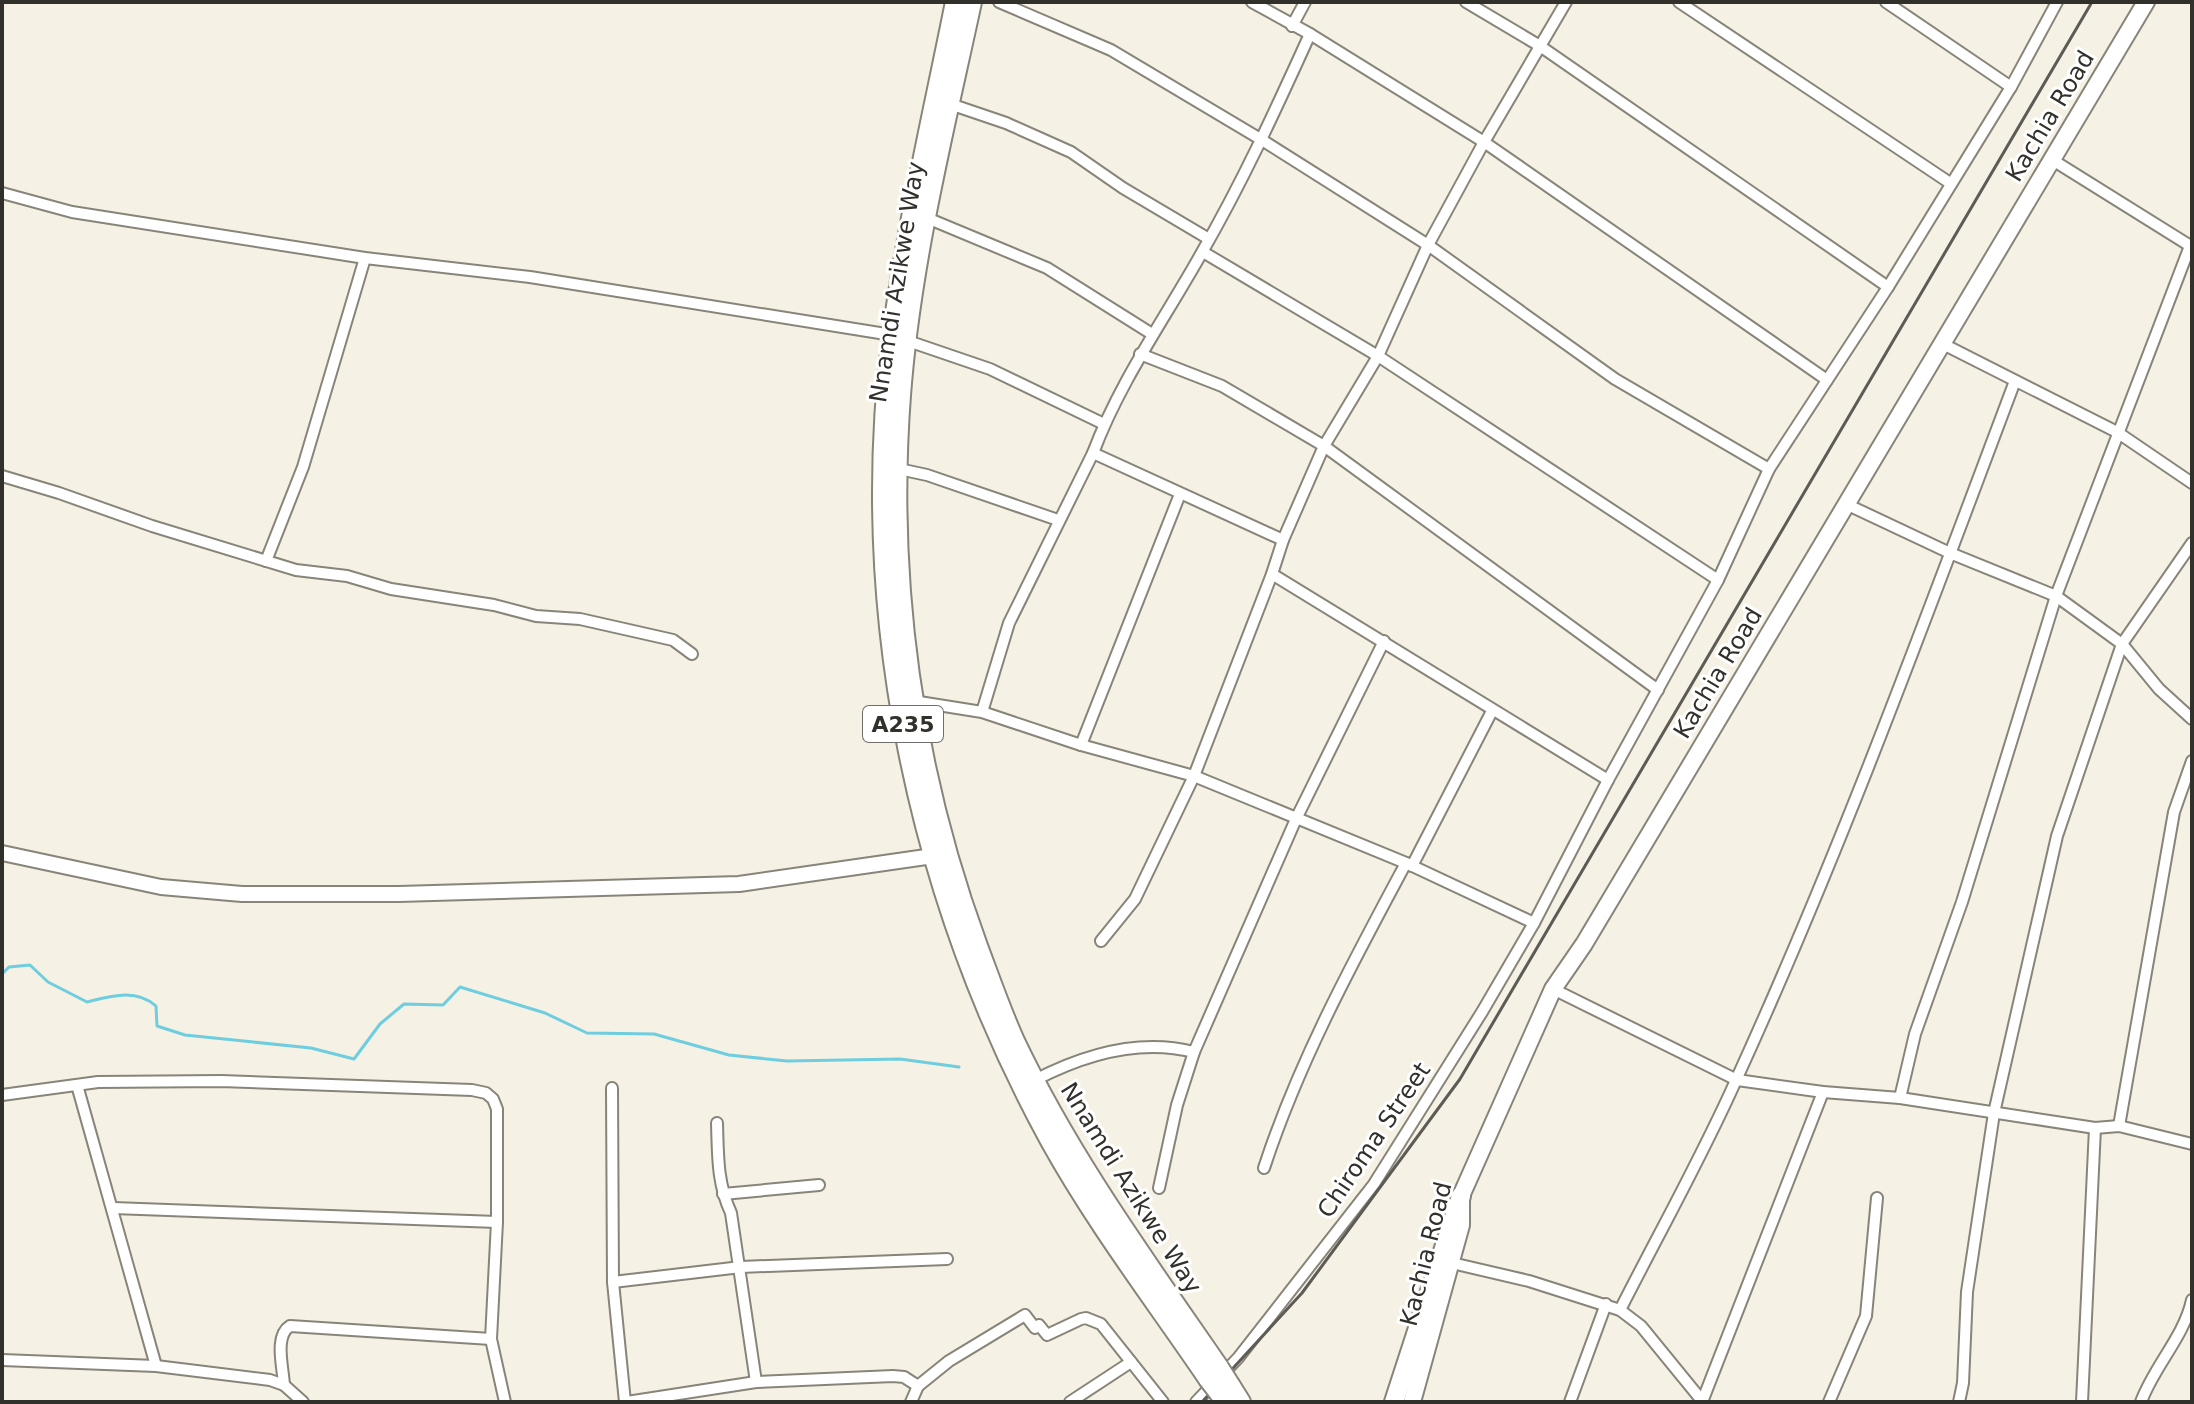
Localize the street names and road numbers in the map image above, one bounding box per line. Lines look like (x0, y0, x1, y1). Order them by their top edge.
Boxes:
street label: Kachia Road (2000, 46, 2100, 186)
street label: Nnamdi Azikwe Way (864, 160, 930, 404)
street label: Kachia Road (1668, 603, 1768, 743)
road number: A235 (863, 706, 943, 742)
street label: Chiroma Street (1312, 1057, 1436, 1223)
street label: Nnamdi Azikwe Way (1055, 1077, 1207, 1299)
street label: Kachia Road (1395, 1179, 1457, 1329)

